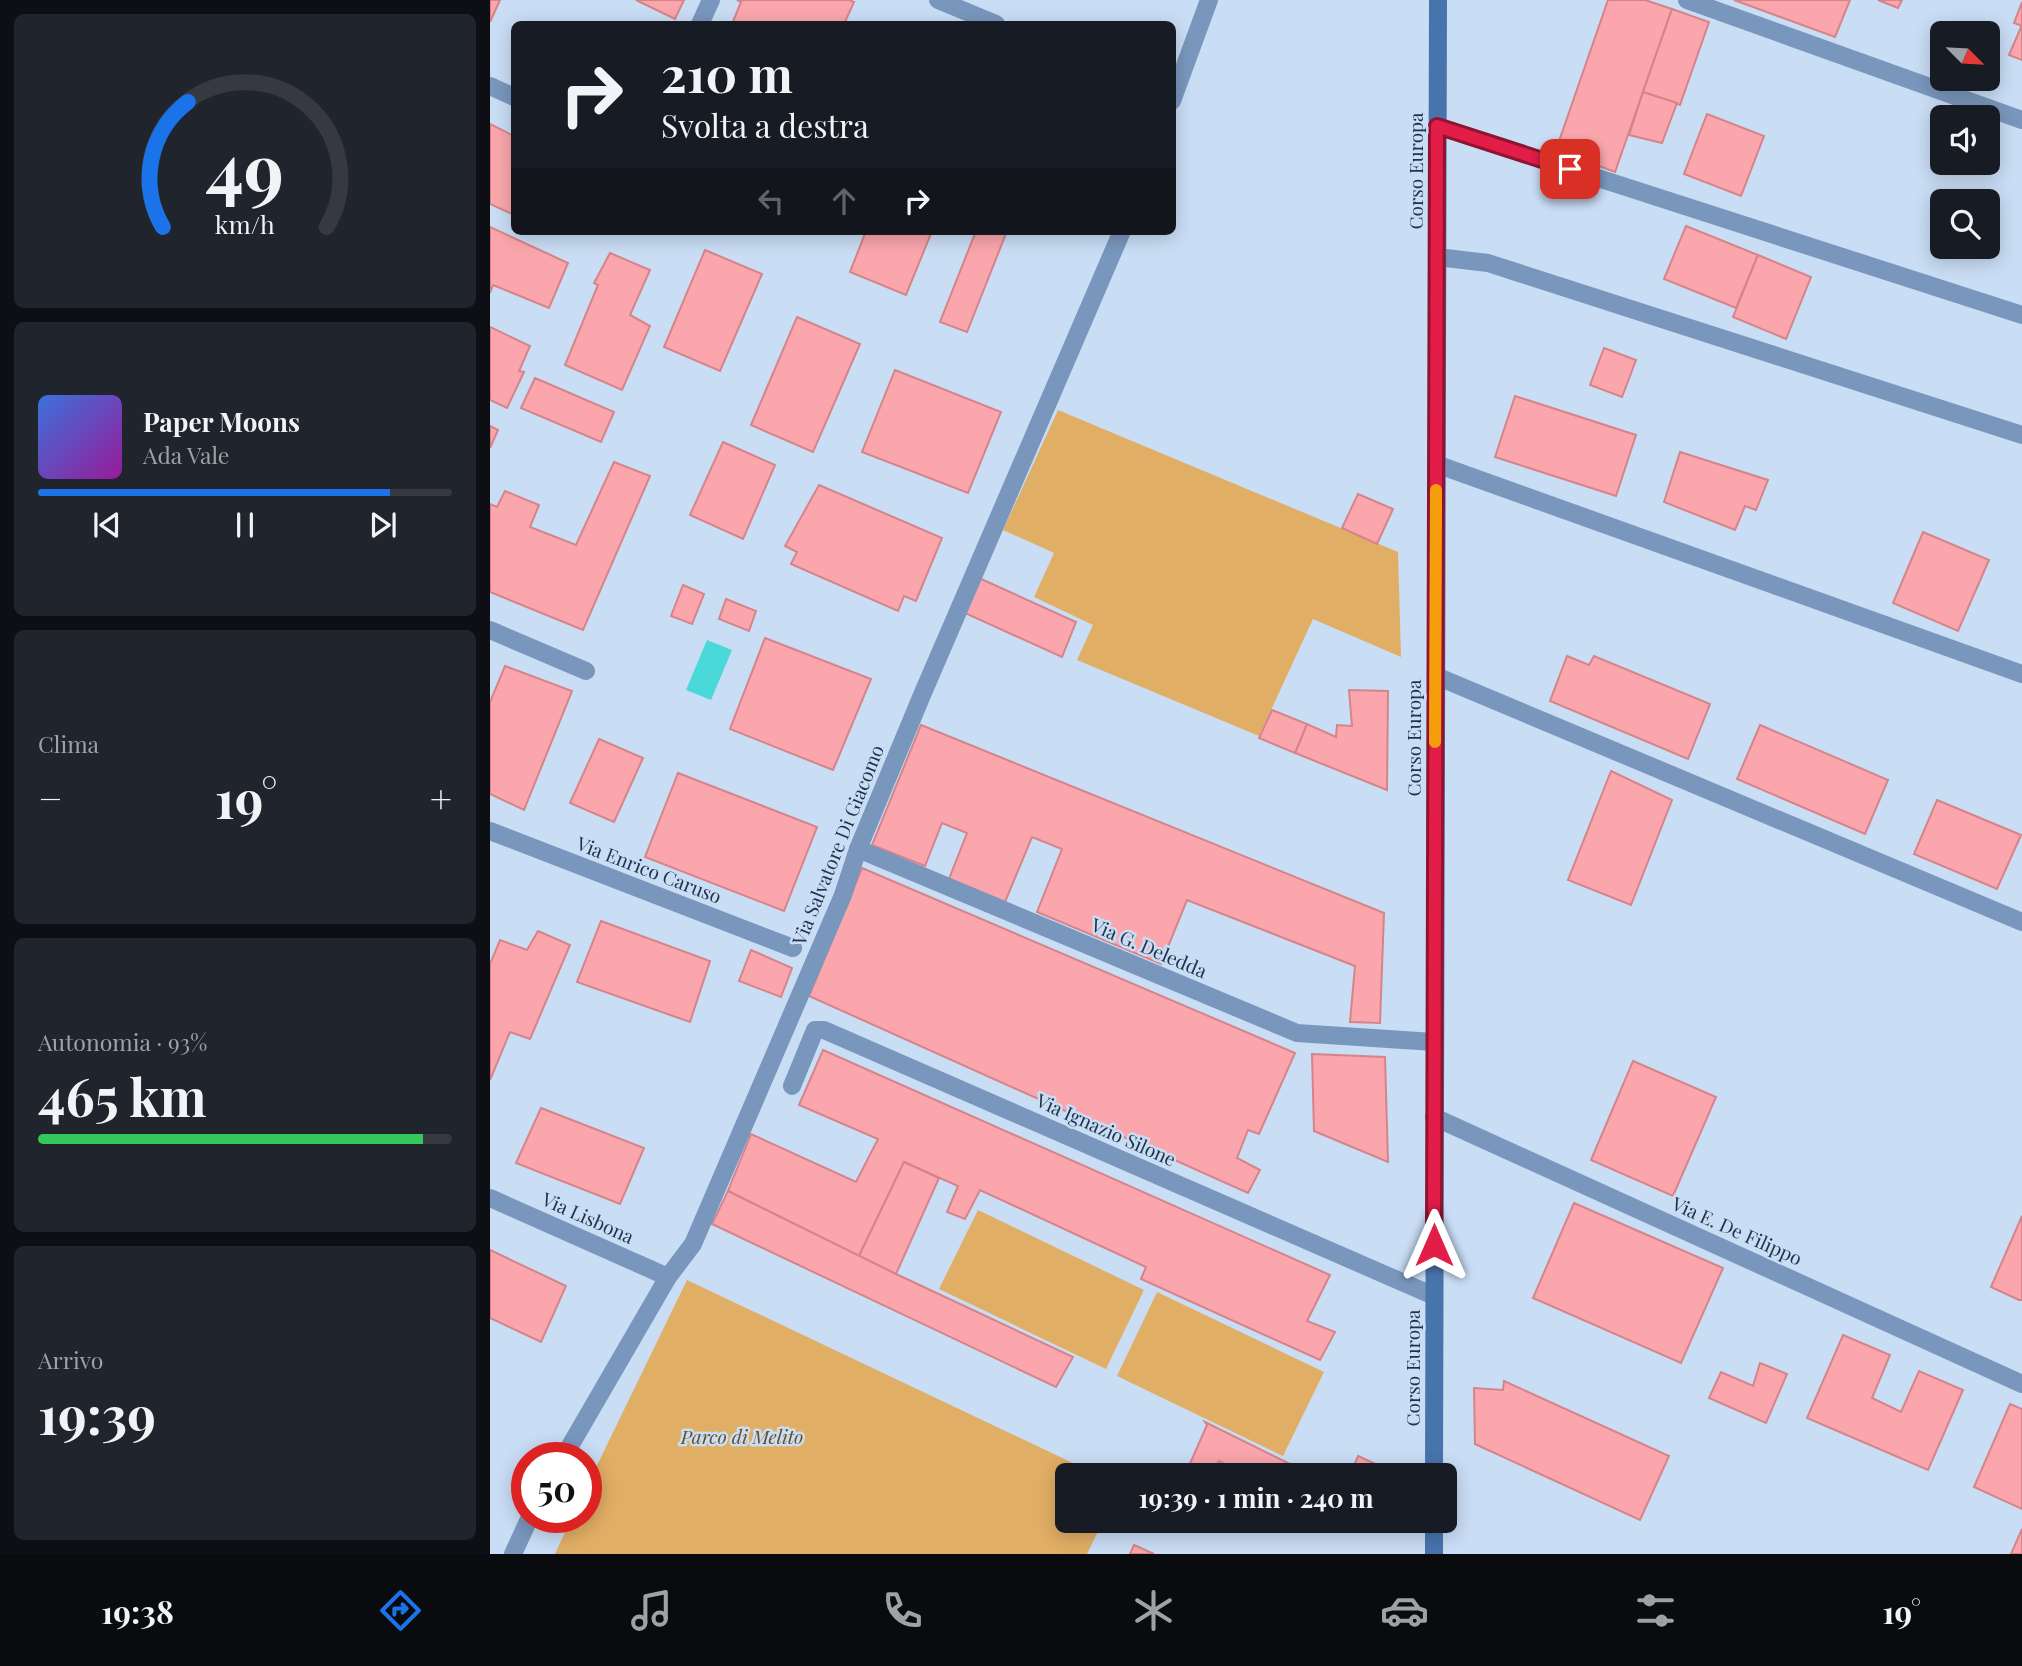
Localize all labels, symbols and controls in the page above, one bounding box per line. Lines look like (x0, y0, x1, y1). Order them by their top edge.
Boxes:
north arrow (1930, 21, 2000, 91)
map controls (1930, 21, 2000, 259)
text: 210 m (661, 40, 793, 105)
icon: right (546, 49, 637, 140)
text: Svolta a destra (661, 103, 869, 146)
button: sound (1930, 105, 2000, 175)
street label: Corso Europa (1402, 112, 1428, 230)
text: 49 (206, 118, 284, 215)
pin (1540, 139, 1600, 199)
icon: arrive (1551, 150, 1589, 188)
icon: left (752, 182, 790, 220)
icon: ahead (825, 182, 863, 220)
icon: right (898, 182, 936, 220)
button: search (1930, 189, 2000, 259)
text: km/h (215, 207, 275, 240)
text: Paper Moons (143, 404, 300, 439)
text: Ada Vale (143, 439, 230, 470)
icon: previous (88, 506, 126, 544)
icon: pause (226, 506, 264, 544)
icon: next (364, 506, 402, 544)
street label: Corso Europa (1400, 679, 1426, 797)
text: Clima (38, 728, 99, 759)
street label: Via Salvatore Di Giacomo (785, 741, 889, 949)
text: 19° (215, 763, 278, 832)
text: − (38, 772, 63, 823)
text: + (430, 772, 452, 823)
street label: Via Enrico Caruso (572, 829, 726, 909)
street label: Via G. Deledda (1086, 911, 1212, 983)
text: Autonomia · 93% (38, 1026, 207, 1057)
text: 465 km (38, 1061, 207, 1130)
street label: Via Ignazio Silone (1032, 1086, 1180, 1172)
street label: Via Lisbona (537, 1185, 639, 1249)
street label: Via E. De Filippo (1667, 1189, 1807, 1270)
position arrow (1397, 1208, 1471, 1282)
street label: Corso Europa (1399, 1309, 1425, 1427)
text: Arrivo (38, 1344, 103, 1375)
text: 19:39 (38, 1379, 156, 1448)
park label: Parco di Melito (680, 1423, 803, 1449)
speed limit sign: 50 (511, 1442, 602, 1533)
text: 19:39 · 1 min · 240 m (1139, 1480, 1373, 1515)
icon: directions (376, 1586, 425, 1635)
icon: music (627, 1586, 676, 1635)
icon: phone (878, 1586, 927, 1635)
icon: climate (1129, 1586, 1178, 1635)
icon: car (1380, 1586, 1429, 1635)
icon: filters (1631, 1586, 1680, 1635)
text: 19:38 (101, 1589, 174, 1632)
text: 19° (1882, 1589, 1921, 1632)

